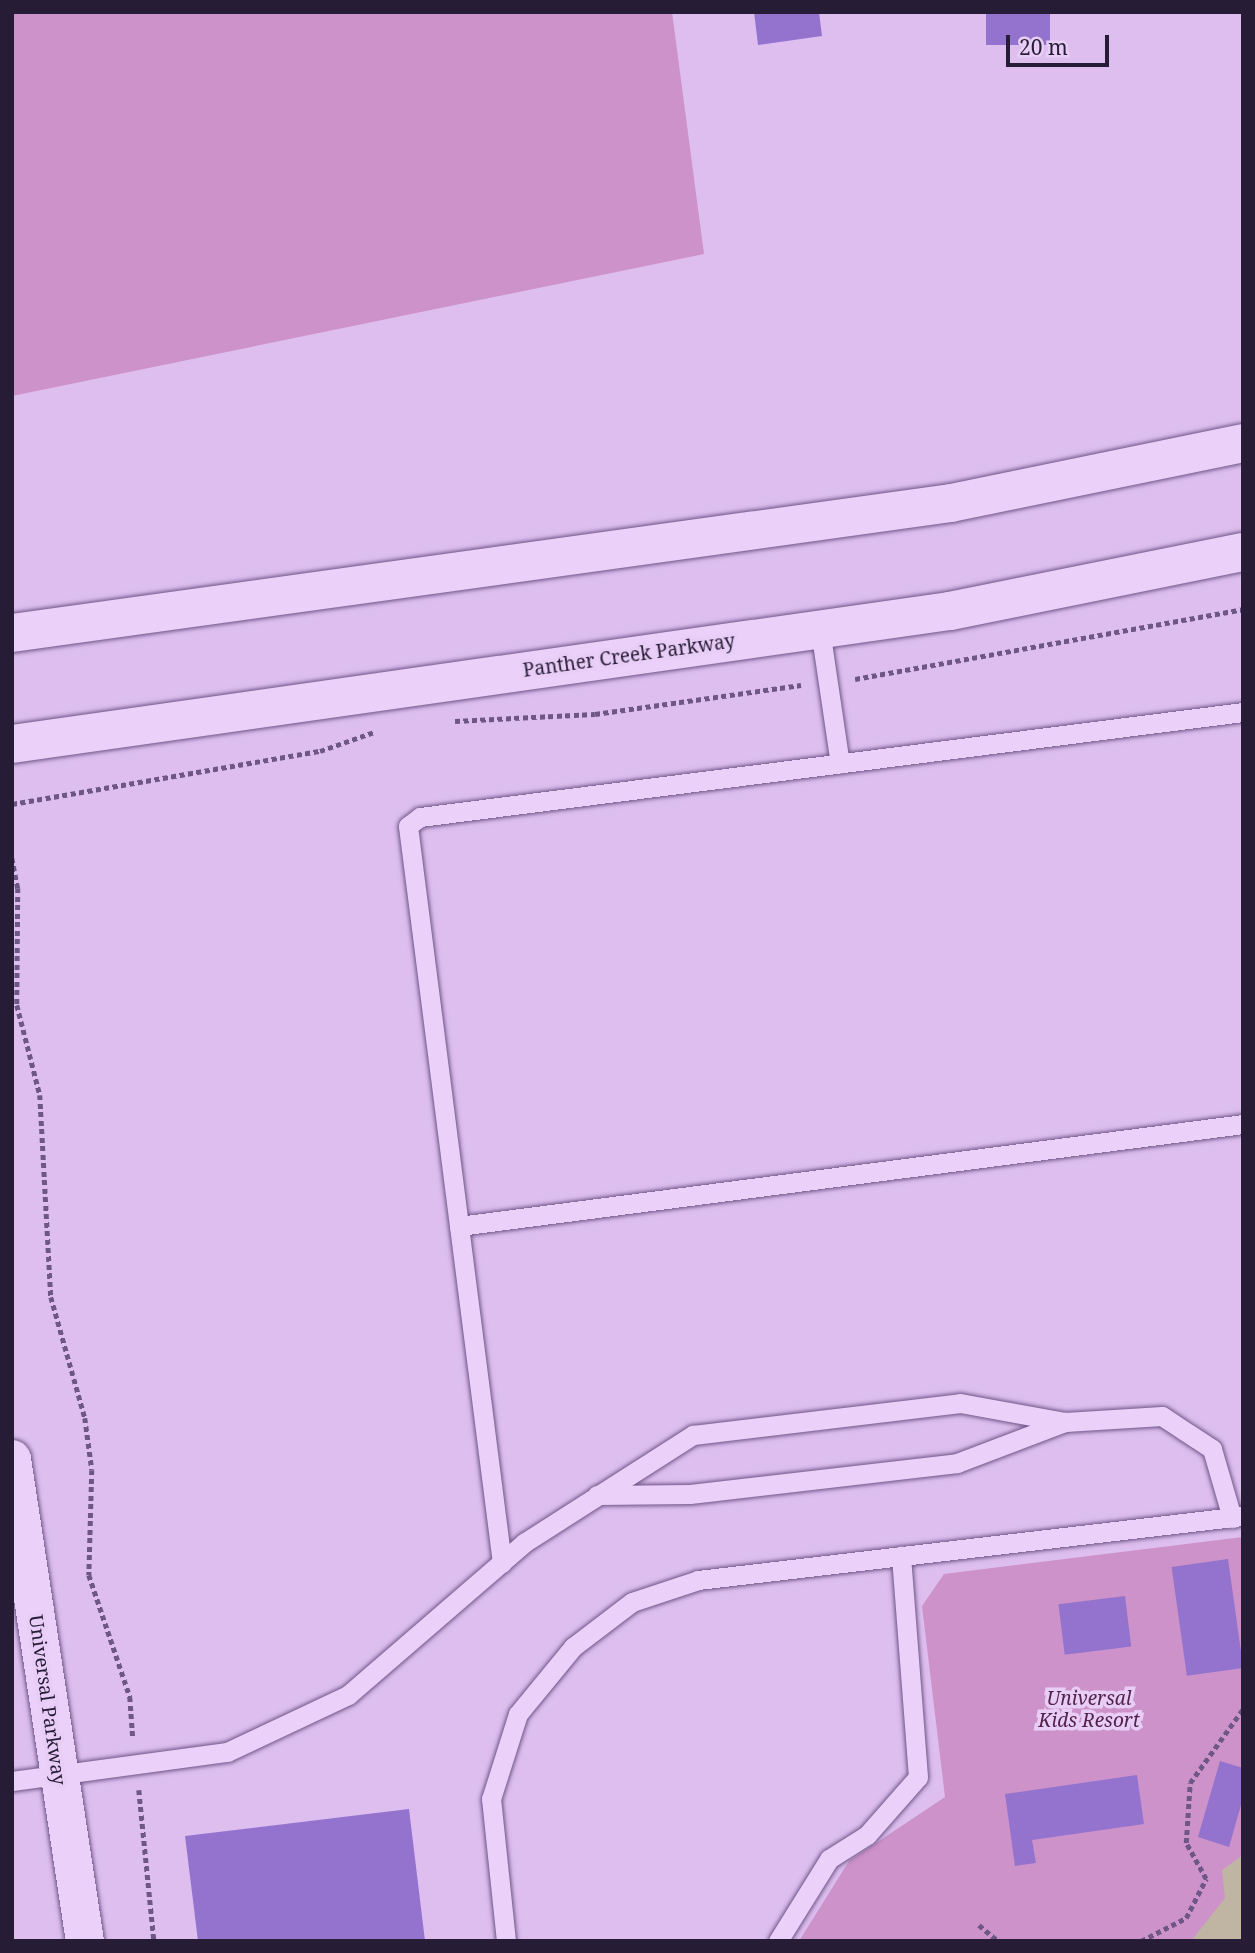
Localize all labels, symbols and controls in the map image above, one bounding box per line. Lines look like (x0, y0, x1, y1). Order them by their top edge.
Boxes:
scale bar (1010, 21, 1113, 65)
text: 20 m (1019, 33, 1068, 61)
street label: Panther Creek Parkway (522, 630, 736, 682)
street label: Universal Parkway (24, 1613, 70, 1787)
park label: Universal Kids Resort (1038, 1688, 1140, 1732)

